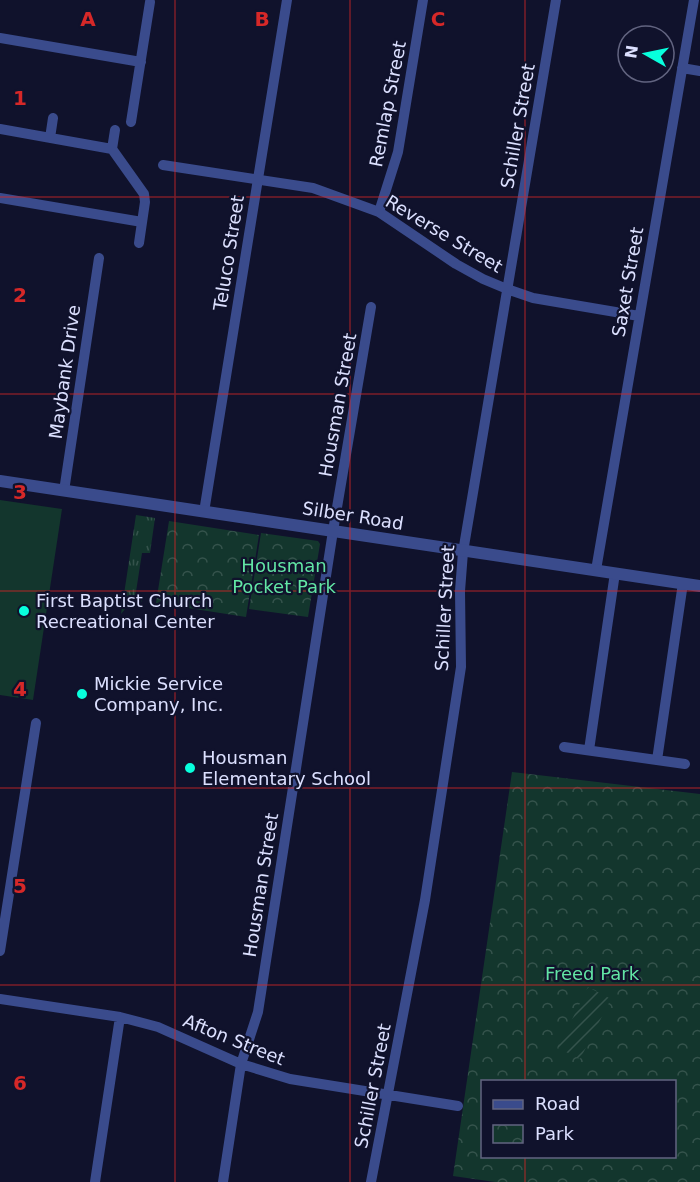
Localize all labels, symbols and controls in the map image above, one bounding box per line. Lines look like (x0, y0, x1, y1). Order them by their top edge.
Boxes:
text: A (80, 7, 96, 31)
text: B (254, 7, 270, 31)
text: C (431, 7, 445, 31)
north arrow (616, 24, 676, 84)
street label: Remlap Street (365, 39, 410, 169)
text: N (621, 44, 642, 60)
street label: Schiller Street (496, 62, 539, 190)
text: 1 (13, 86, 27, 110)
street label: Reverse Street (382, 190, 507, 277)
street label: Teluco Street (209, 194, 248, 313)
street label: Saxet Street (608, 225, 647, 338)
text: 2 (13, 283, 27, 307)
street label: Maybank Drive (45, 304, 84, 440)
street label: Housman Street (315, 331, 361, 478)
text: 3 (13, 480, 27, 504)
street label: Silber Road (301, 497, 405, 534)
street label: Schiller Street (431, 544, 458, 672)
park label: Housman Pocket Park (232, 555, 336, 597)
place label: First Baptist Church Recreational Center (36, 590, 215, 632)
marker: First Baptist Church Recreational Center (17, 604, 31, 618)
place label: Mickie Service Company, Inc. (94, 673, 223, 715)
text: 4 (13, 677, 27, 701)
marker: Mickie Service Company, Inc. (75, 687, 89, 701)
place label: Housman Elementary School (202, 747, 371, 789)
marker: Housman Elementary School (183, 761, 197, 775)
street label: Housman Street (239, 811, 282, 959)
text: 5 (13, 874, 27, 898)
park label: Freed Park (545, 963, 640, 984)
street label: Afton Street (180, 1010, 288, 1069)
street label: Schiller Street (350, 1022, 395, 1150)
text: 6 (13, 1071, 27, 1095)
legend (481, 1080, 676, 1158)
text: Road (535, 1093, 580, 1114)
text: Park (535, 1123, 574, 1144)

